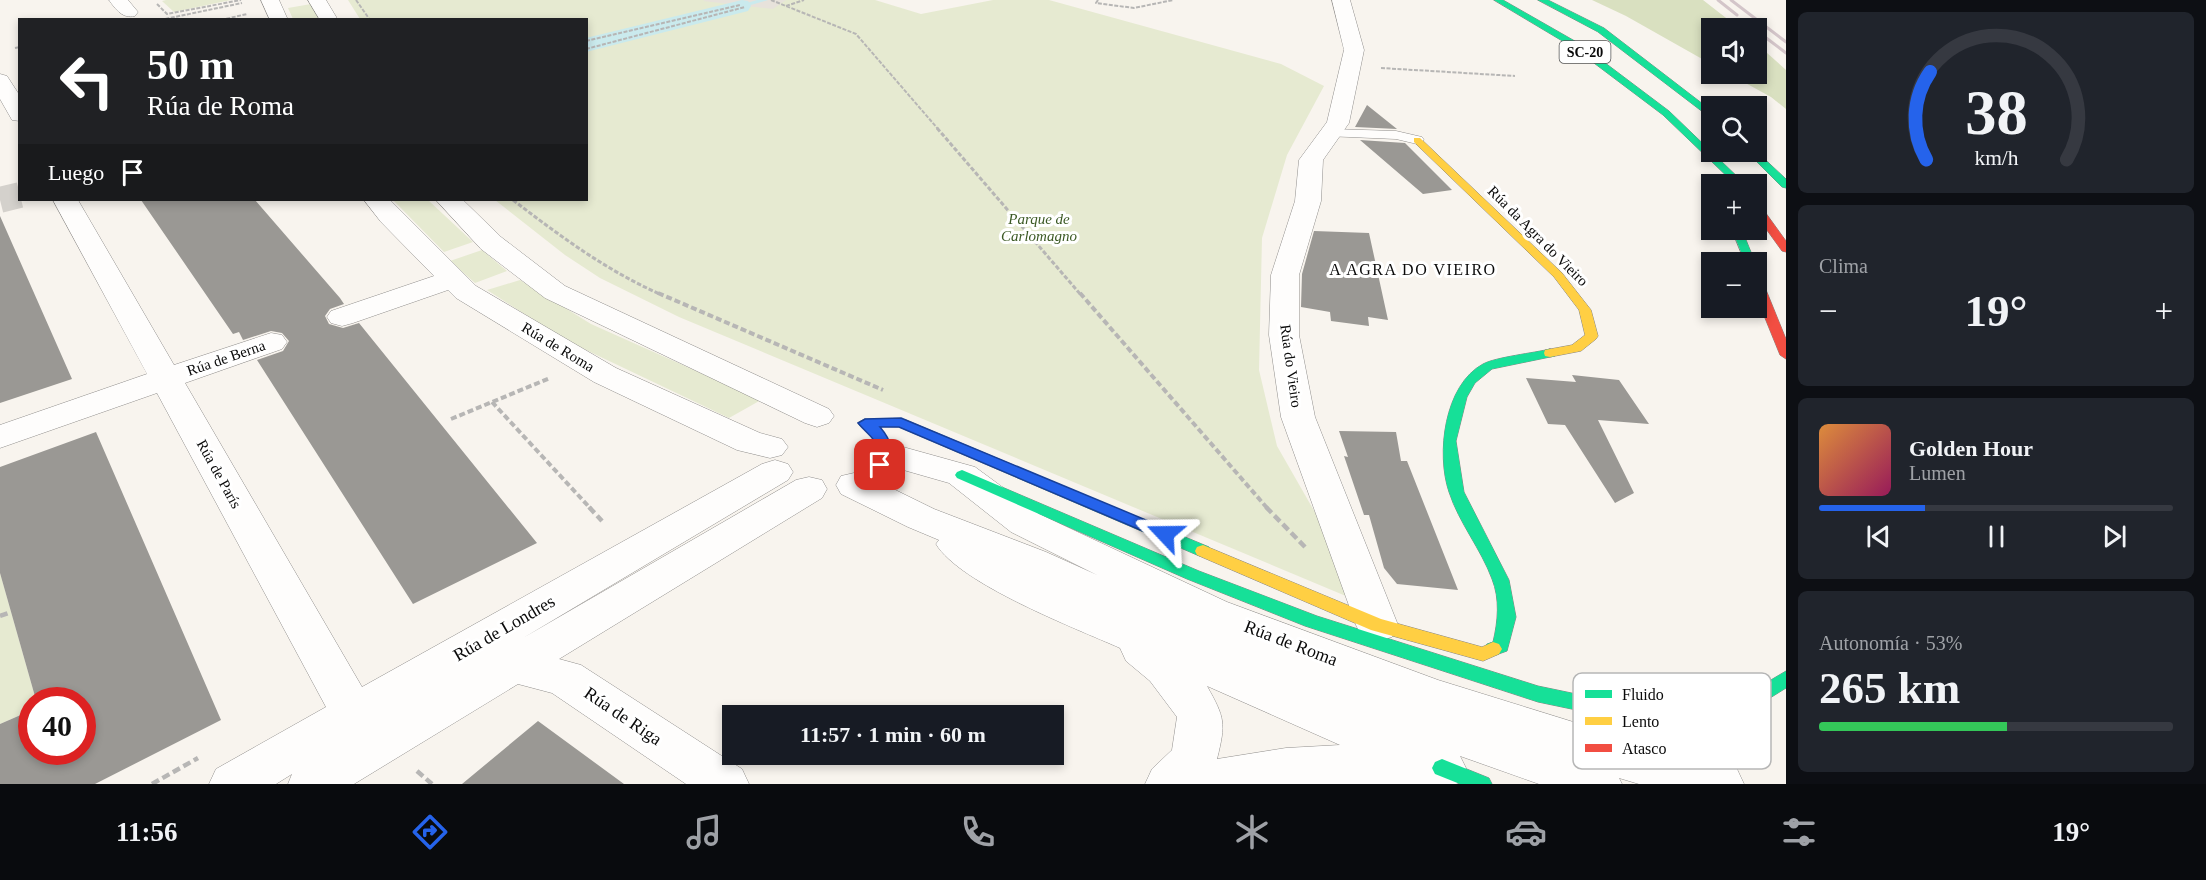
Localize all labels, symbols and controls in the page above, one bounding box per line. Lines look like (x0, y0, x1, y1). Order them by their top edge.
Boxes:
map controls (1701, 18, 1767, 318)
button: sound (1701, 18, 1767, 84)
road number: SC-20 (1560, 41, 1610, 63)
icon: left (48, 42, 126, 120)
text: 50 m (147, 42, 235, 88)
text: 38 (1965, 78, 2027, 147)
text: Rúa de Roma (147, 91, 294, 121)
button: search (1701, 96, 1767, 162)
text: km/h (1974, 146, 2018, 170)
icon: arrive (116, 156, 149, 189)
text: Luego (48, 160, 104, 185)
button: + (1701, 174, 1767, 240)
street label: Rúa da Agra do Vieiro (1485, 183, 1591, 289)
park label: Parque de Carlomagno (1001, 211, 1077, 244)
button: − (1701, 252, 1767, 318)
text: Clima (1819, 255, 1868, 277)
district label: A AGRA DO VIEIRO (1329, 261, 1497, 278)
text: 19° (1965, 286, 2028, 336)
text: − (1819, 293, 1838, 329)
text: + (2154, 293, 2173, 329)
street label: Rúa de Roma (519, 319, 597, 375)
street label: Rúa do Vieiro (1277, 323, 1305, 409)
street label: Rúa de Berna (185, 337, 268, 379)
text: Golden Hour (1909, 436, 2033, 461)
street label: Rúa de París (194, 437, 244, 511)
pin (854, 439, 905, 490)
icon: arrive (863, 448, 896, 481)
text: Lumen (1909, 462, 1966, 484)
position arrow (1133, 502, 1197, 566)
icon: previous (1862, 520, 1895, 553)
icon: pause (1980, 520, 2013, 553)
icon: next (2098, 520, 2131, 553)
street label: Rúa de Londres (450, 591, 558, 665)
street label: Rúa de Roma (1242, 616, 1340, 670)
text: Autonomía · 53% (1819, 632, 1962, 654)
text: 265 km (1819, 663, 1960, 713)
legend (1573, 673, 1771, 769)
street label: Rúa de Riga (581, 683, 665, 749)
text: Fluido (1622, 686, 1664, 703)
speed limit sign: 40 (18, 687, 96, 765)
text: Lento (1622, 713, 1659, 730)
text: 11:57 · 1 min · 60 m (800, 722, 986, 747)
text: Atasco (1622, 740, 1666, 757)
icon: directions (409, 811, 451, 853)
icon: music (683, 811, 725, 853)
icon: phone (957, 811, 999, 853)
icon: climate (1231, 811, 1273, 853)
icon: car (1505, 811, 1547, 853)
icon: filters (1778, 811, 1820, 853)
text: 11:56 (116, 817, 177, 847)
text: 19° (2052, 817, 2090, 847)

